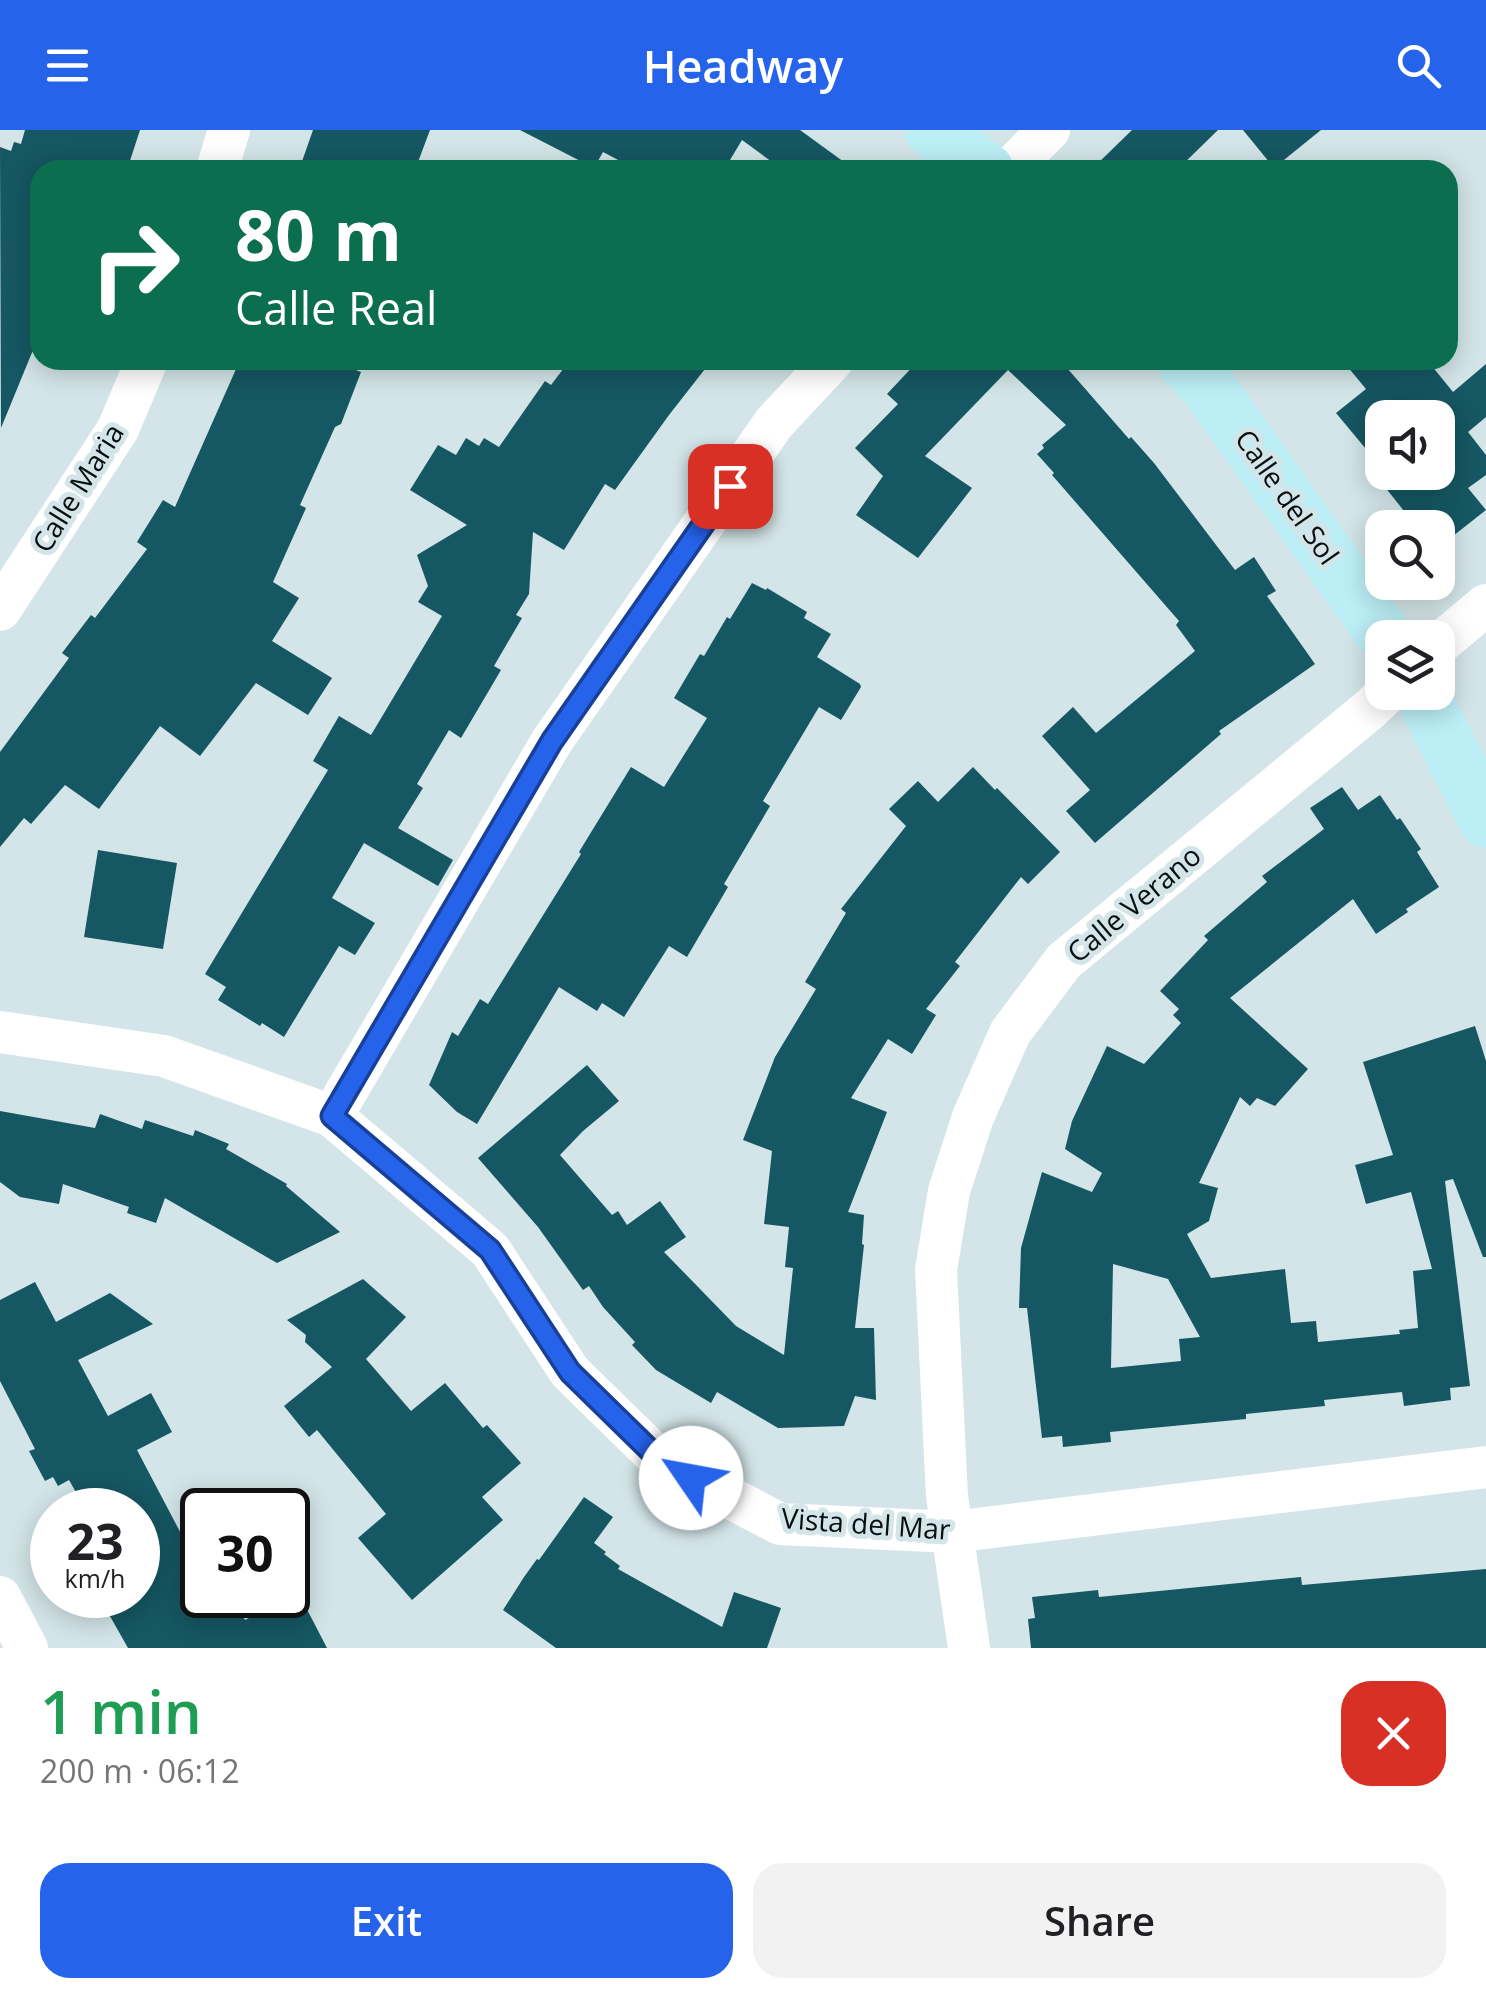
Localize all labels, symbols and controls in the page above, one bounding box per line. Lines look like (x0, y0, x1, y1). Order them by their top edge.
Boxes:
text: Headway (643, 35, 843, 96)
icon: menu (40, 38, 95, 93)
icon: search (1391, 38, 1446, 93)
text: 80 m (235, 186, 402, 282)
icon: right (70, 200, 200, 330)
text: Calle Real (235, 277, 437, 338)
map controls (1365, 400, 1455, 710)
button: sound (1365, 400, 1455, 490)
street label: Calle Maria (23, 416, 132, 559)
street label: Calle del Sol (1227, 421, 1348, 572)
pin (688, 444, 773, 529)
icon: arrive (703, 459, 758, 514)
button: search (1365, 510, 1455, 600)
button: layers (1365, 620, 1455, 710)
street label: Calle Verano (1058, 836, 1208, 970)
position arrow (639, 1426, 743, 1530)
speed limit sign: 30 (180, 1488, 310, 1618)
street label: Vista del Mar (780, 1498, 952, 1548)
text: 23 (66, 1507, 124, 1575)
text: km/h (65, 1561, 125, 1595)
text: 1 min (40, 1670, 202, 1752)
button: close (1341, 1681, 1446, 1786)
text: 200 m · 06:12 (40, 1749, 239, 1792)
button: Exit (40, 1863, 733, 1978)
button: Share (753, 1863, 1446, 1978)

